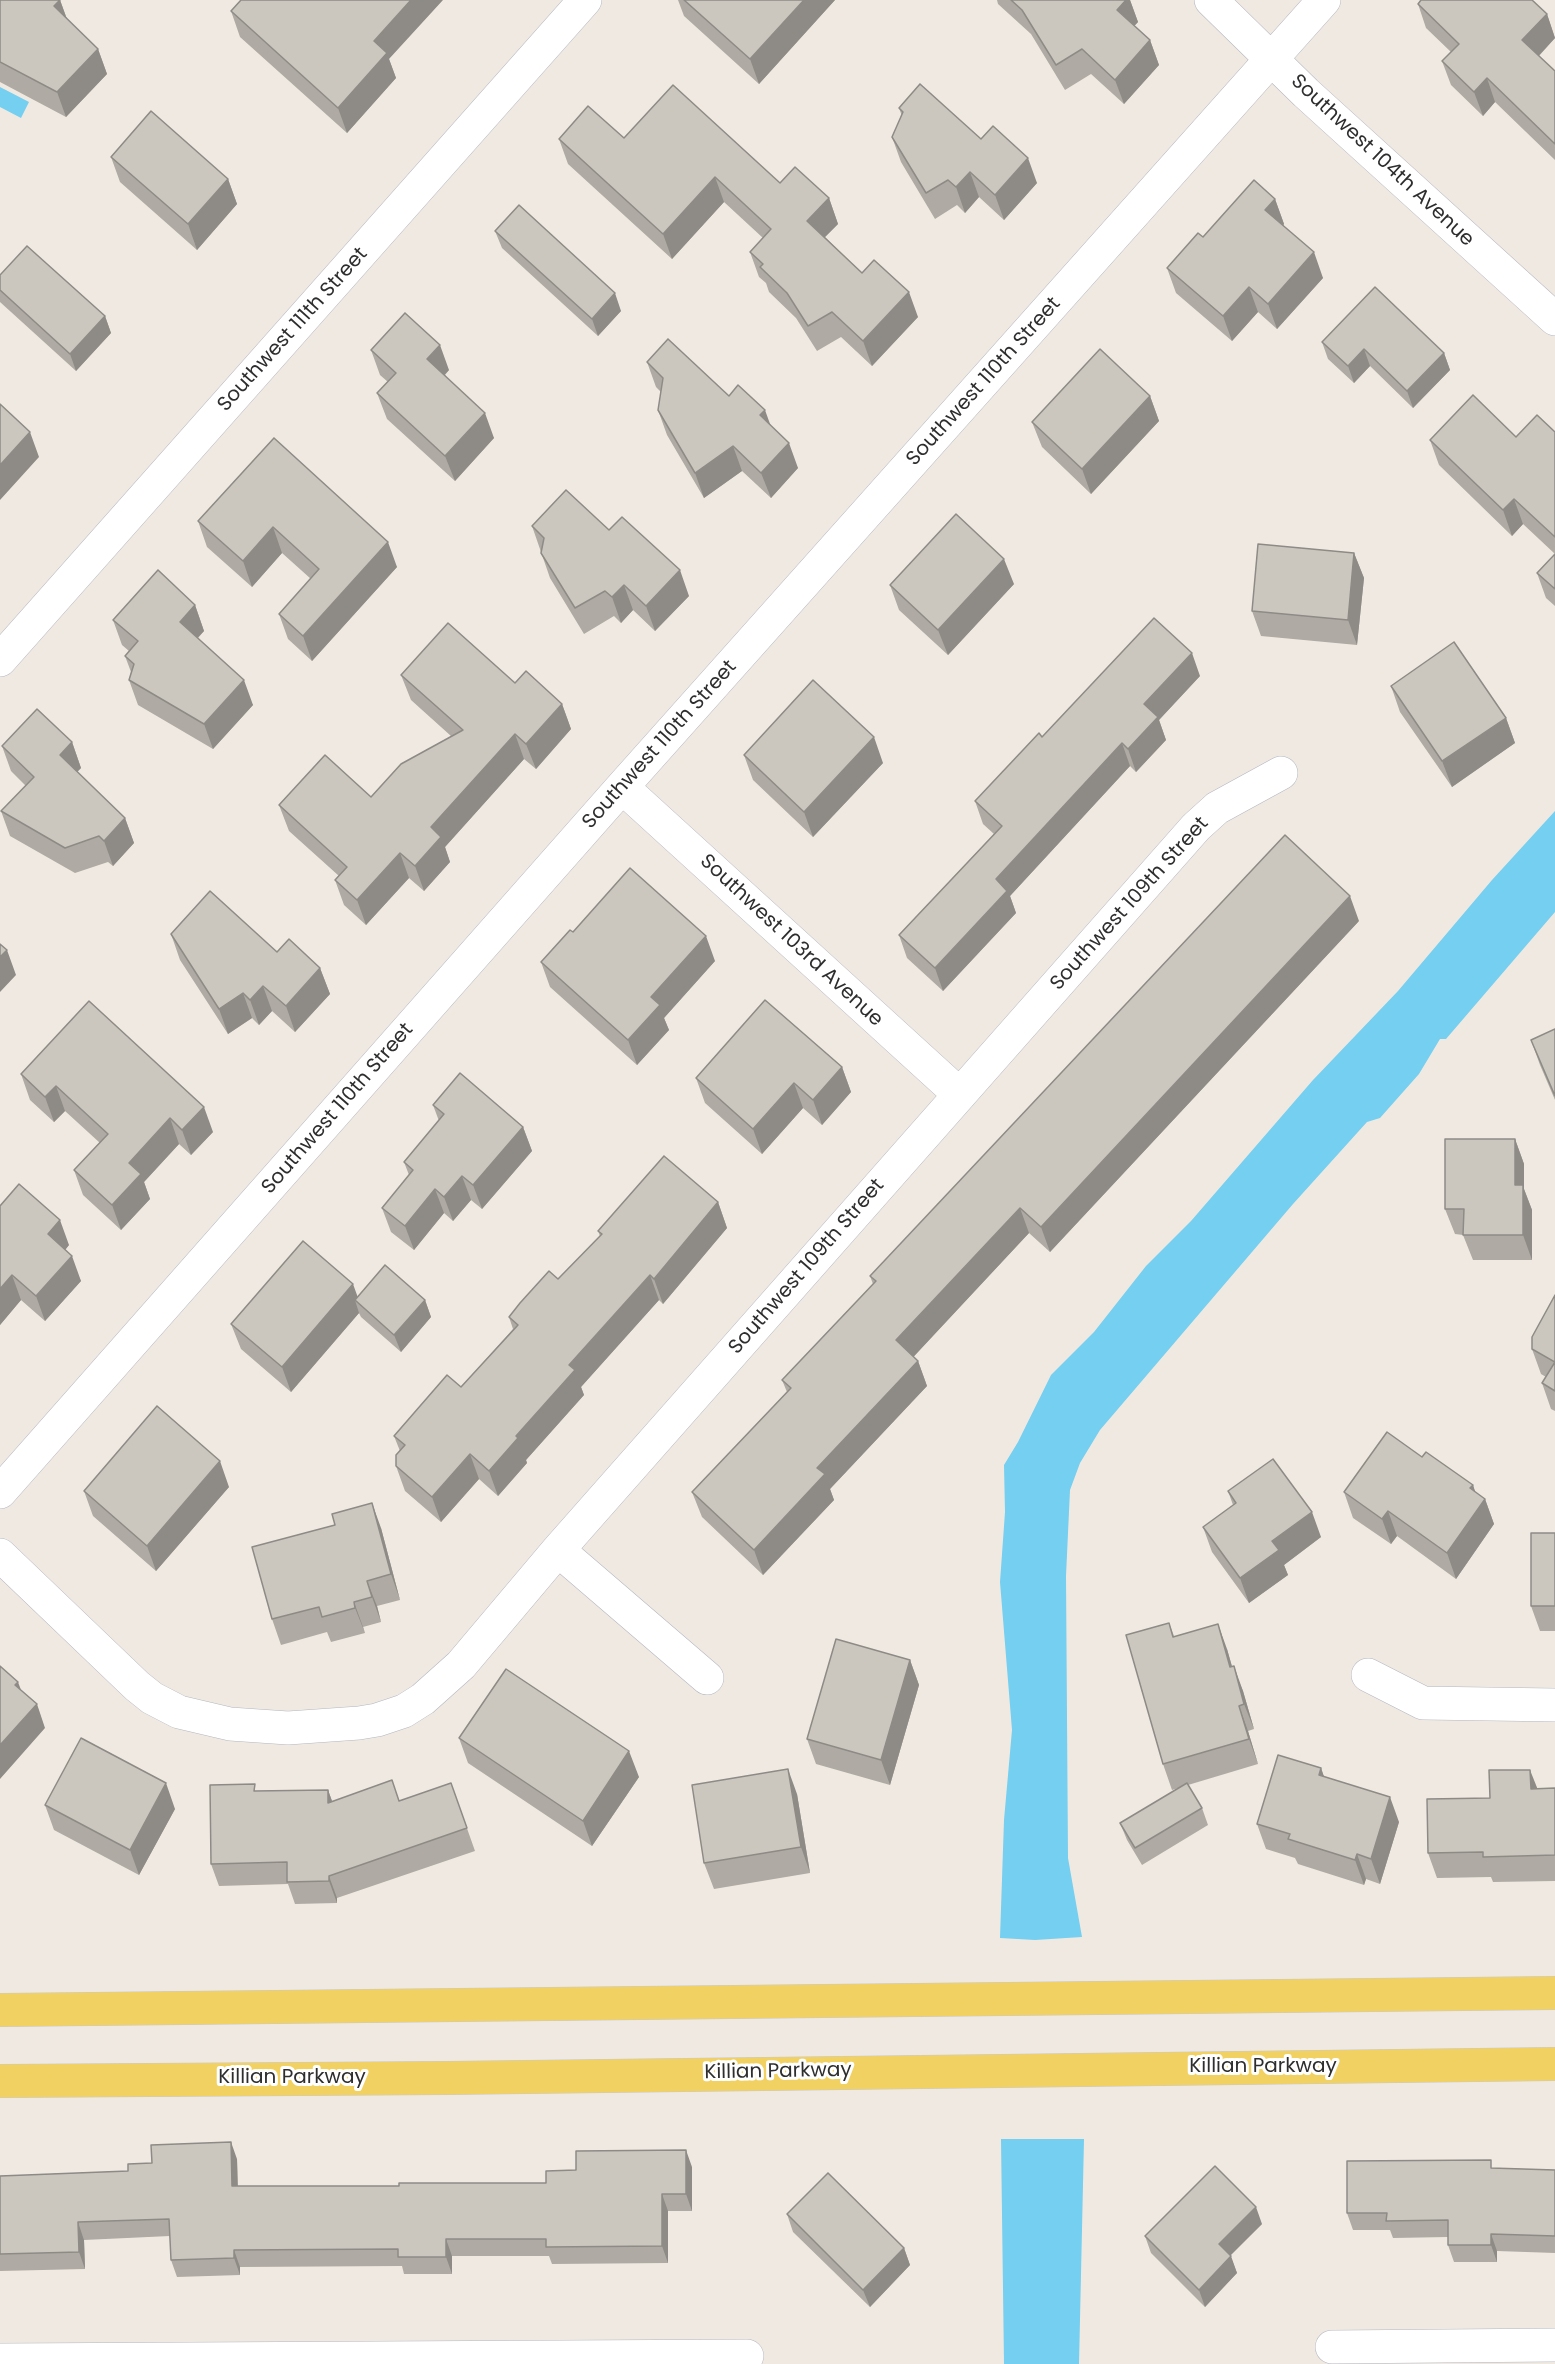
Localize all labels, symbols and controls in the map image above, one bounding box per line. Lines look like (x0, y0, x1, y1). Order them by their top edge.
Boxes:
street label: Southwest 104th Avenue (1286, 70, 1478, 252)
street label: Southwest 111th Street (213, 243, 373, 417)
street label: Southwest 110th Street (902, 293, 1066, 471)
street label: Southwest 110th Street (578, 656, 742, 834)
street label: Southwest 109th Street (1046, 812, 1214, 996)
street label: Southwest 103rd Avenue (695, 850, 887, 1032)
street label: Southwest 110th Street (257, 1019, 419, 1199)
street label: Southwest 109th Street (724, 1174, 890, 1360)
street label: Killian Parkway (1189, 2055, 1337, 2079)
street label: Killian Parkway (704, 2059, 852, 2085)
street label: Killian Parkway (218, 2066, 366, 2090)

